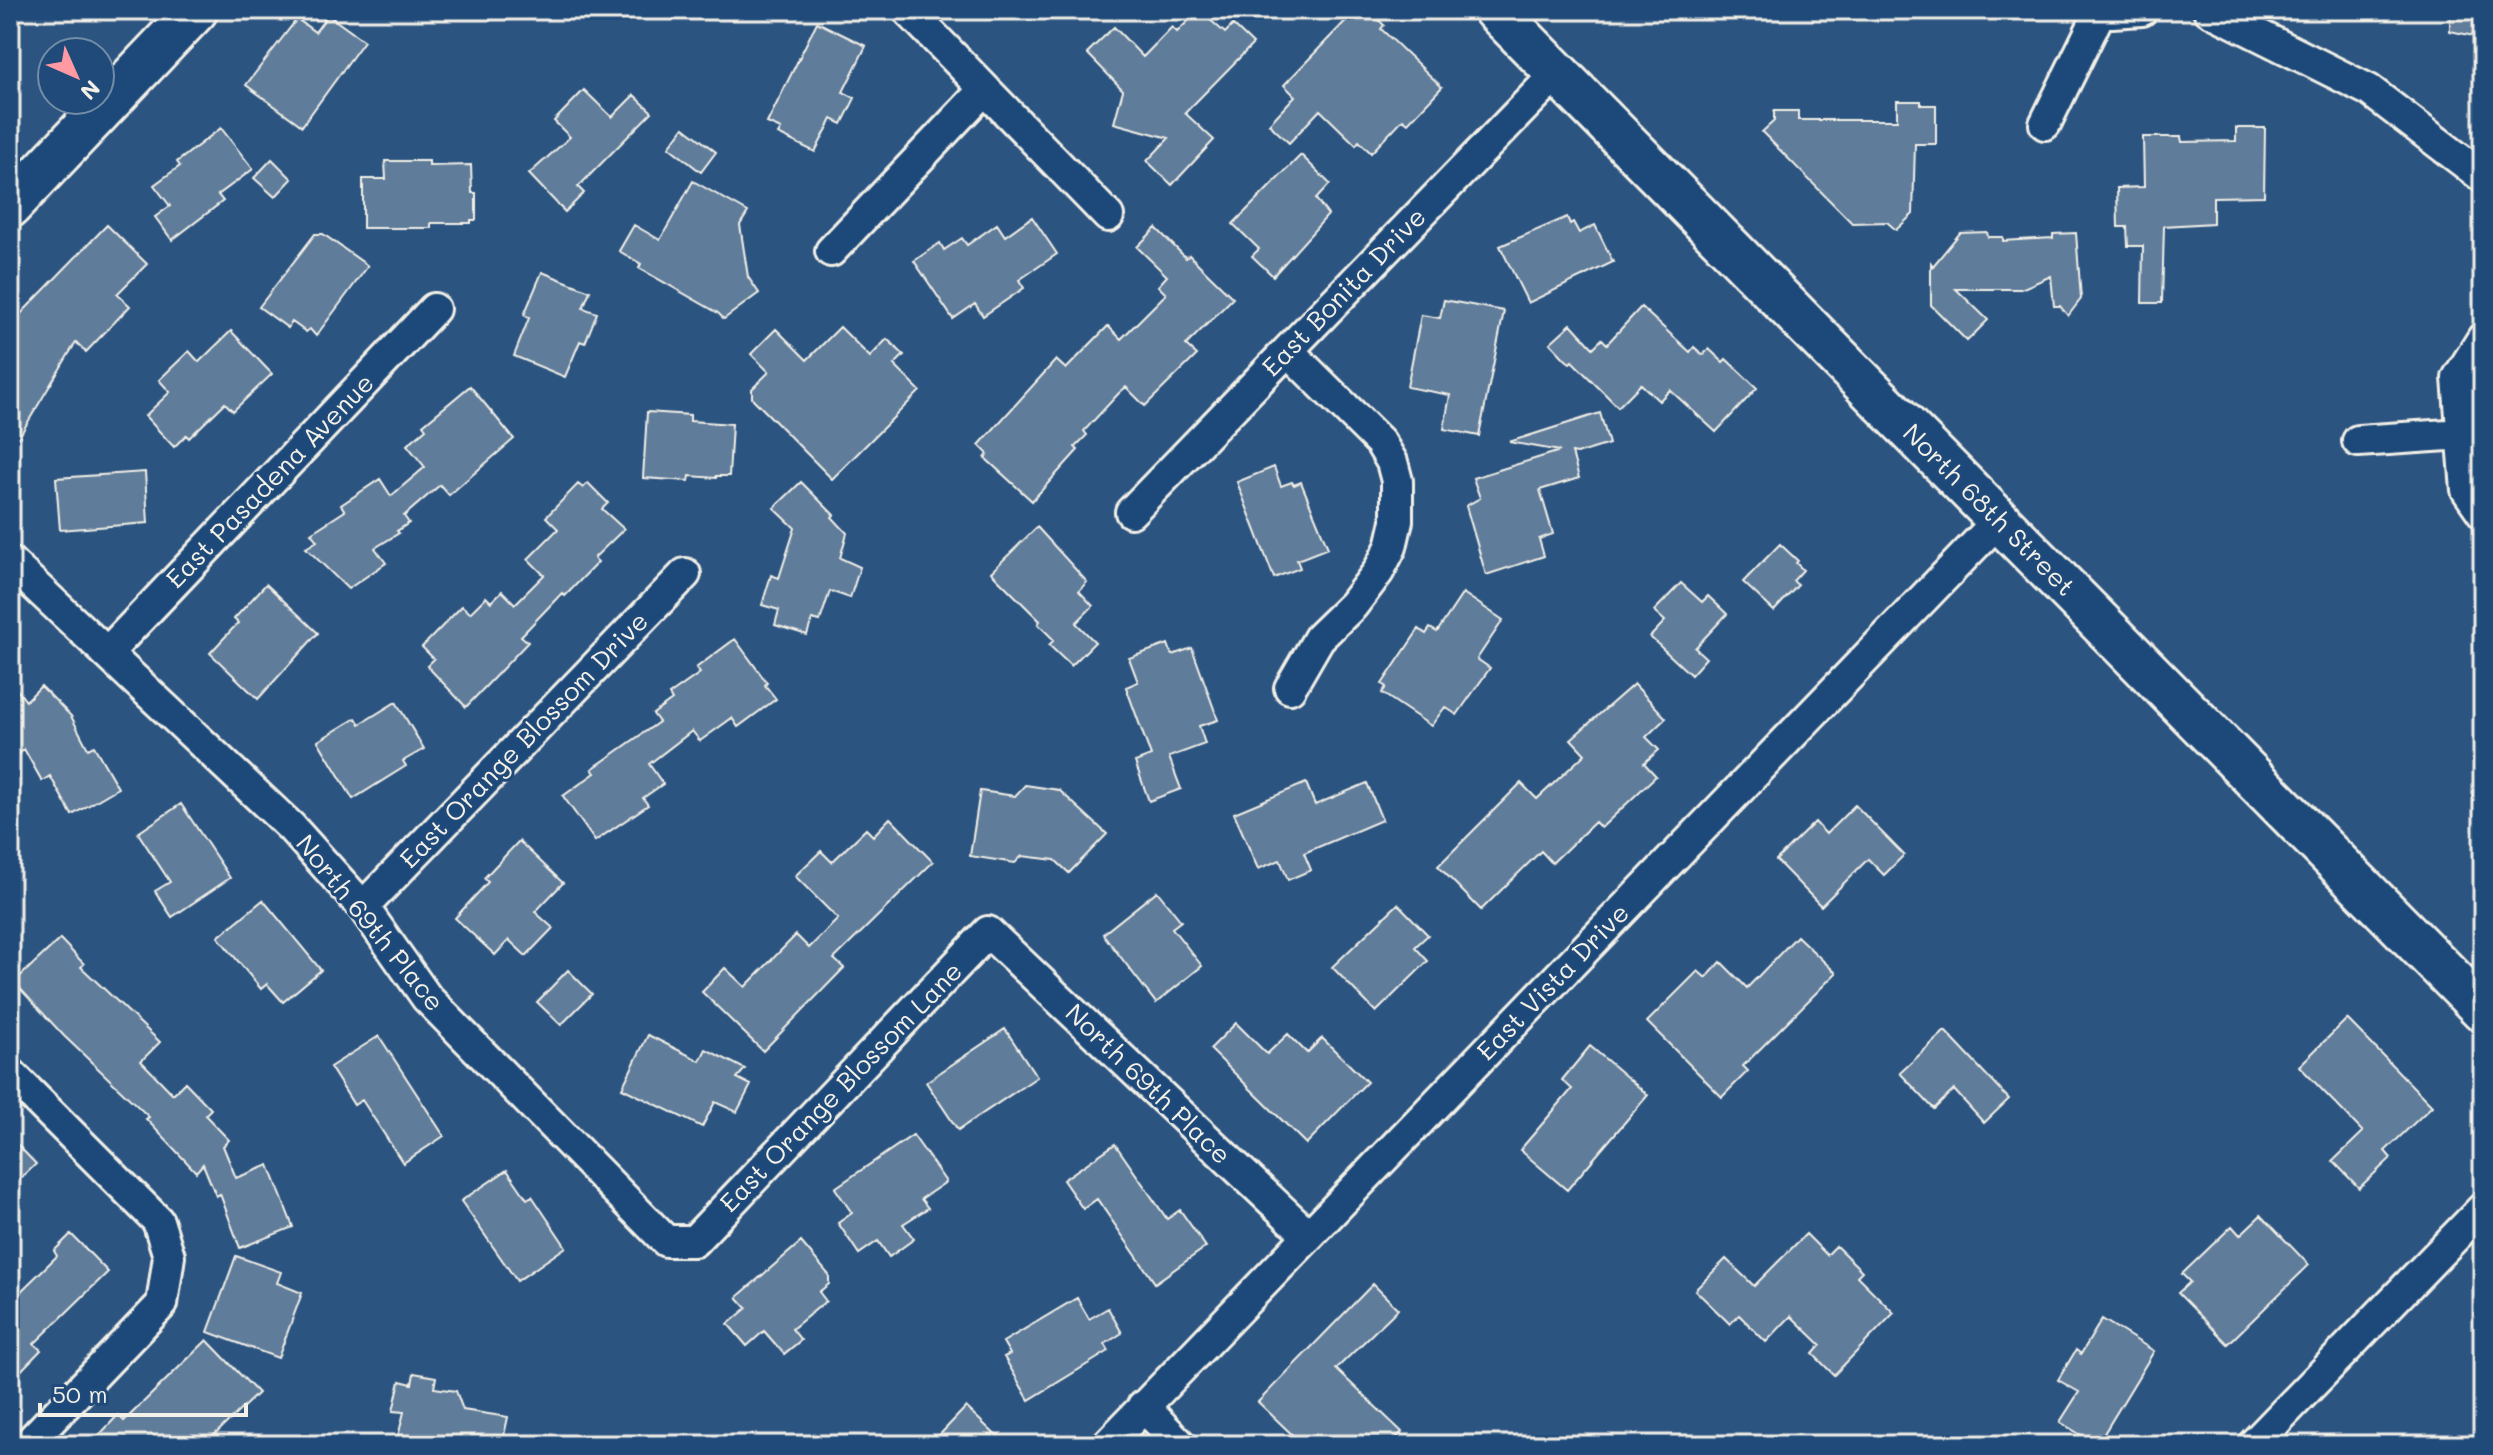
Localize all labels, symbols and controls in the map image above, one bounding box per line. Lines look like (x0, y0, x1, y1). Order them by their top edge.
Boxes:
north arrow (36, 36, 116, 116)
text: N (74, 74, 107, 107)
street label: East Bonita Drive (1254, 200, 1433, 383)
street label: East Pasadena Avenue (158, 366, 381, 595)
street label: North 68th Street (1896, 416, 2083, 603)
street label: East Orange Blossom Drive (392, 604, 655, 875)
street label: North 69th Place (289, 827, 452, 1018)
street label: East Vista Drive (1469, 896, 1636, 1067)
street label: East Orange Blossom Lane (712, 954, 969, 1219)
street label: North 69th Place (1059, 995, 1239, 1171)
scale bar (40, 1367, 246, 1417)
text: 50 m (52, 1378, 108, 1409)

